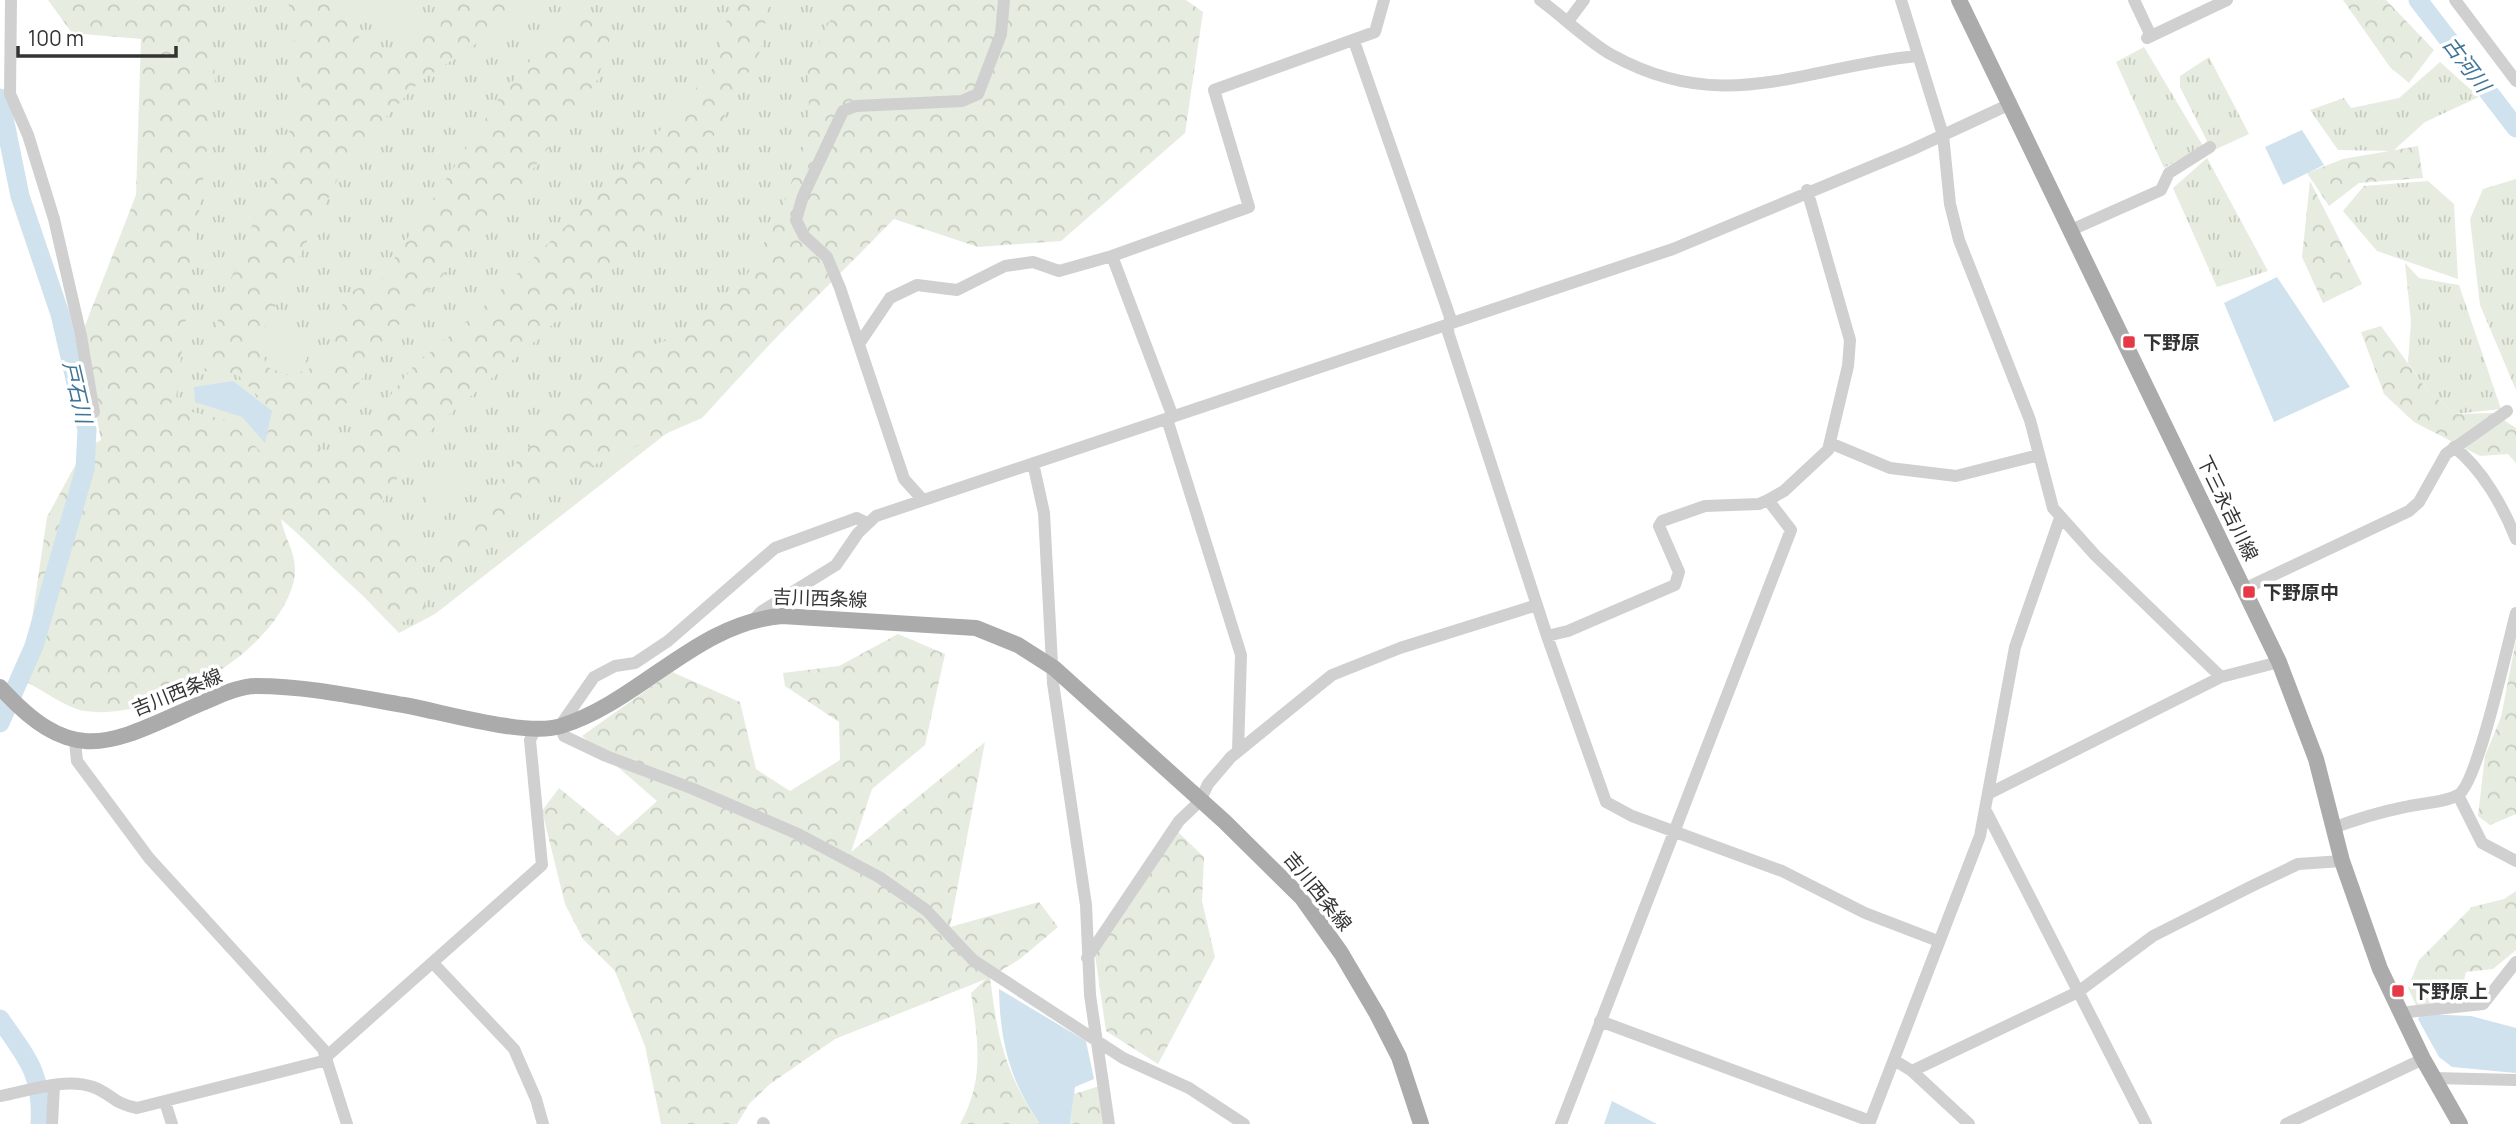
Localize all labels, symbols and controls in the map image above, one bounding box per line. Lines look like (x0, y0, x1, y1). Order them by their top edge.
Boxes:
scale bar (18, 14, 175, 58)
text: 100 m (28, 24, 84, 52)
water label: 古河川 (2437, 30, 2498, 99)
place label: 下野原 (2143, 329, 2200, 355)
marker: 下野原 (2121, 334, 2137, 350)
water label: 戸石川 (57, 358, 99, 428)
street label: 下三永吉川線 (2191, 451, 2265, 565)
place label: 下野原中 (2263, 579, 2339, 605)
street label: 吉川西条線 (772, 583, 868, 613)
marker: 下野原中 (2241, 584, 2257, 600)
street label: 吉川西条線 (128, 662, 226, 722)
street label: 吉川西条線 (1278, 846, 1358, 936)
place label: 下野原上 (2412, 978, 2488, 1004)
marker: 下野原上 (2390, 983, 2406, 999)

